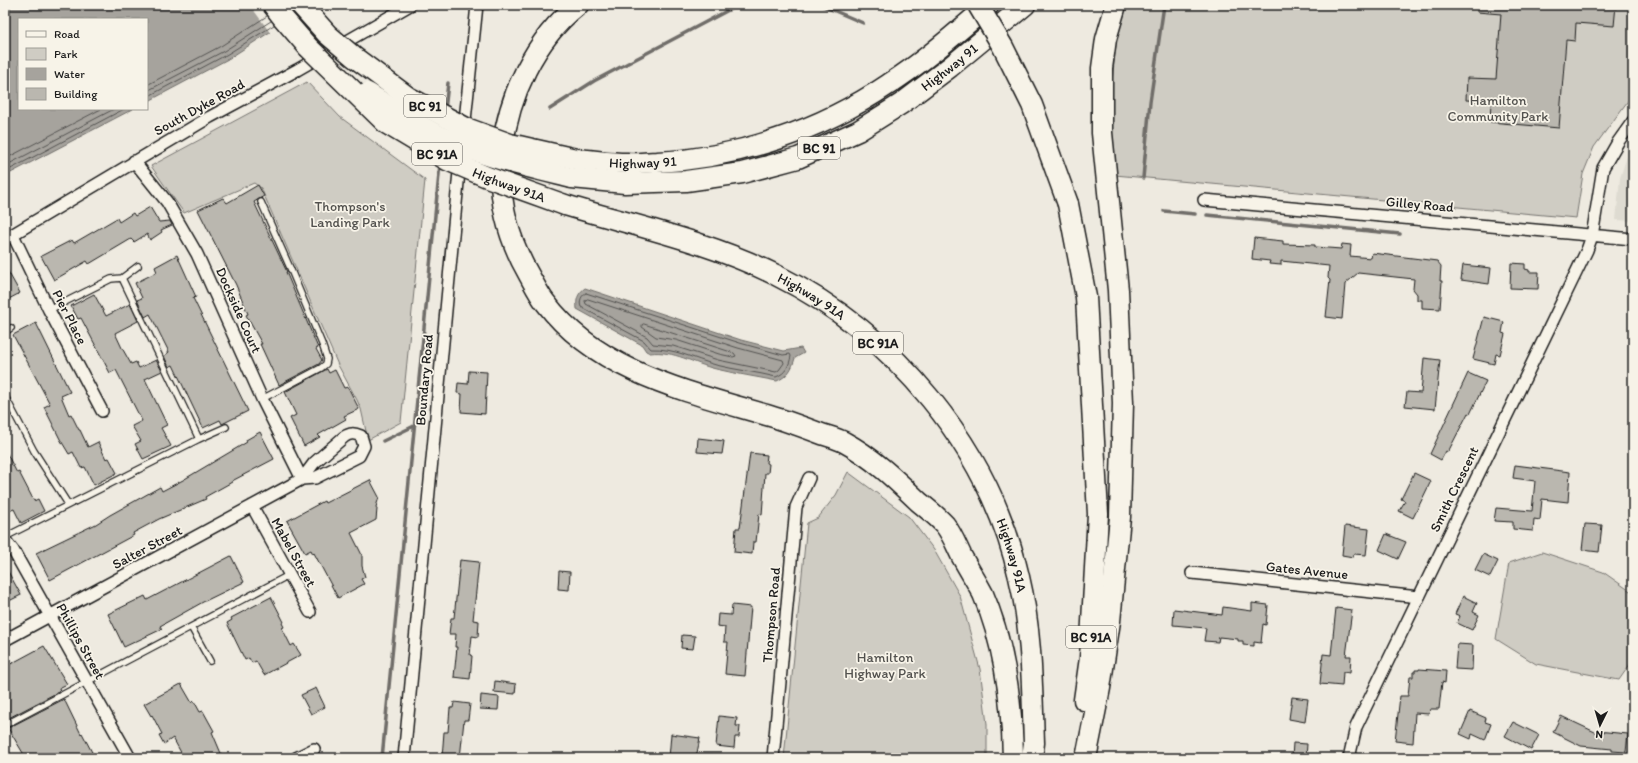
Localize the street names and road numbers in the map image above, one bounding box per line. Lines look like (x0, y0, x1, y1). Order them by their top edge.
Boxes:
street label: Highway 91 (918, 39, 982, 95)
street label: South Dyke Road (151, 75, 248, 139)
road number: BC 91 (404, 95, 446, 117)
road number: BC 91 (798, 137, 840, 159)
road number: BC 91A (412, 143, 462, 165)
street label: Highway 91 (608, 153, 678, 172)
street label: Highway 91A (470, 164, 548, 206)
street label: Gilley Road (1385, 193, 1455, 216)
street label: Dockside Court (212, 265, 265, 356)
street label: Highway 91A (775, 269, 849, 324)
street label: Pier Place (48, 287, 91, 348)
road number: BC 91A (853, 332, 903, 354)
street label: Boundary Road (412, 333, 437, 426)
street label: Smith Crescent (1426, 444, 1482, 535)
street label: Mabel Street (268, 515, 320, 590)
street label: Highway 91A (993, 516, 1030, 594)
street label: Salter Street (109, 522, 185, 573)
street label: Gates Avenue (1265, 558, 1349, 583)
street label: Thompson Road (759, 566, 784, 663)
street label: Phillips Street (53, 600, 109, 682)
road number: BC 91A (1066, 626, 1116, 648)

